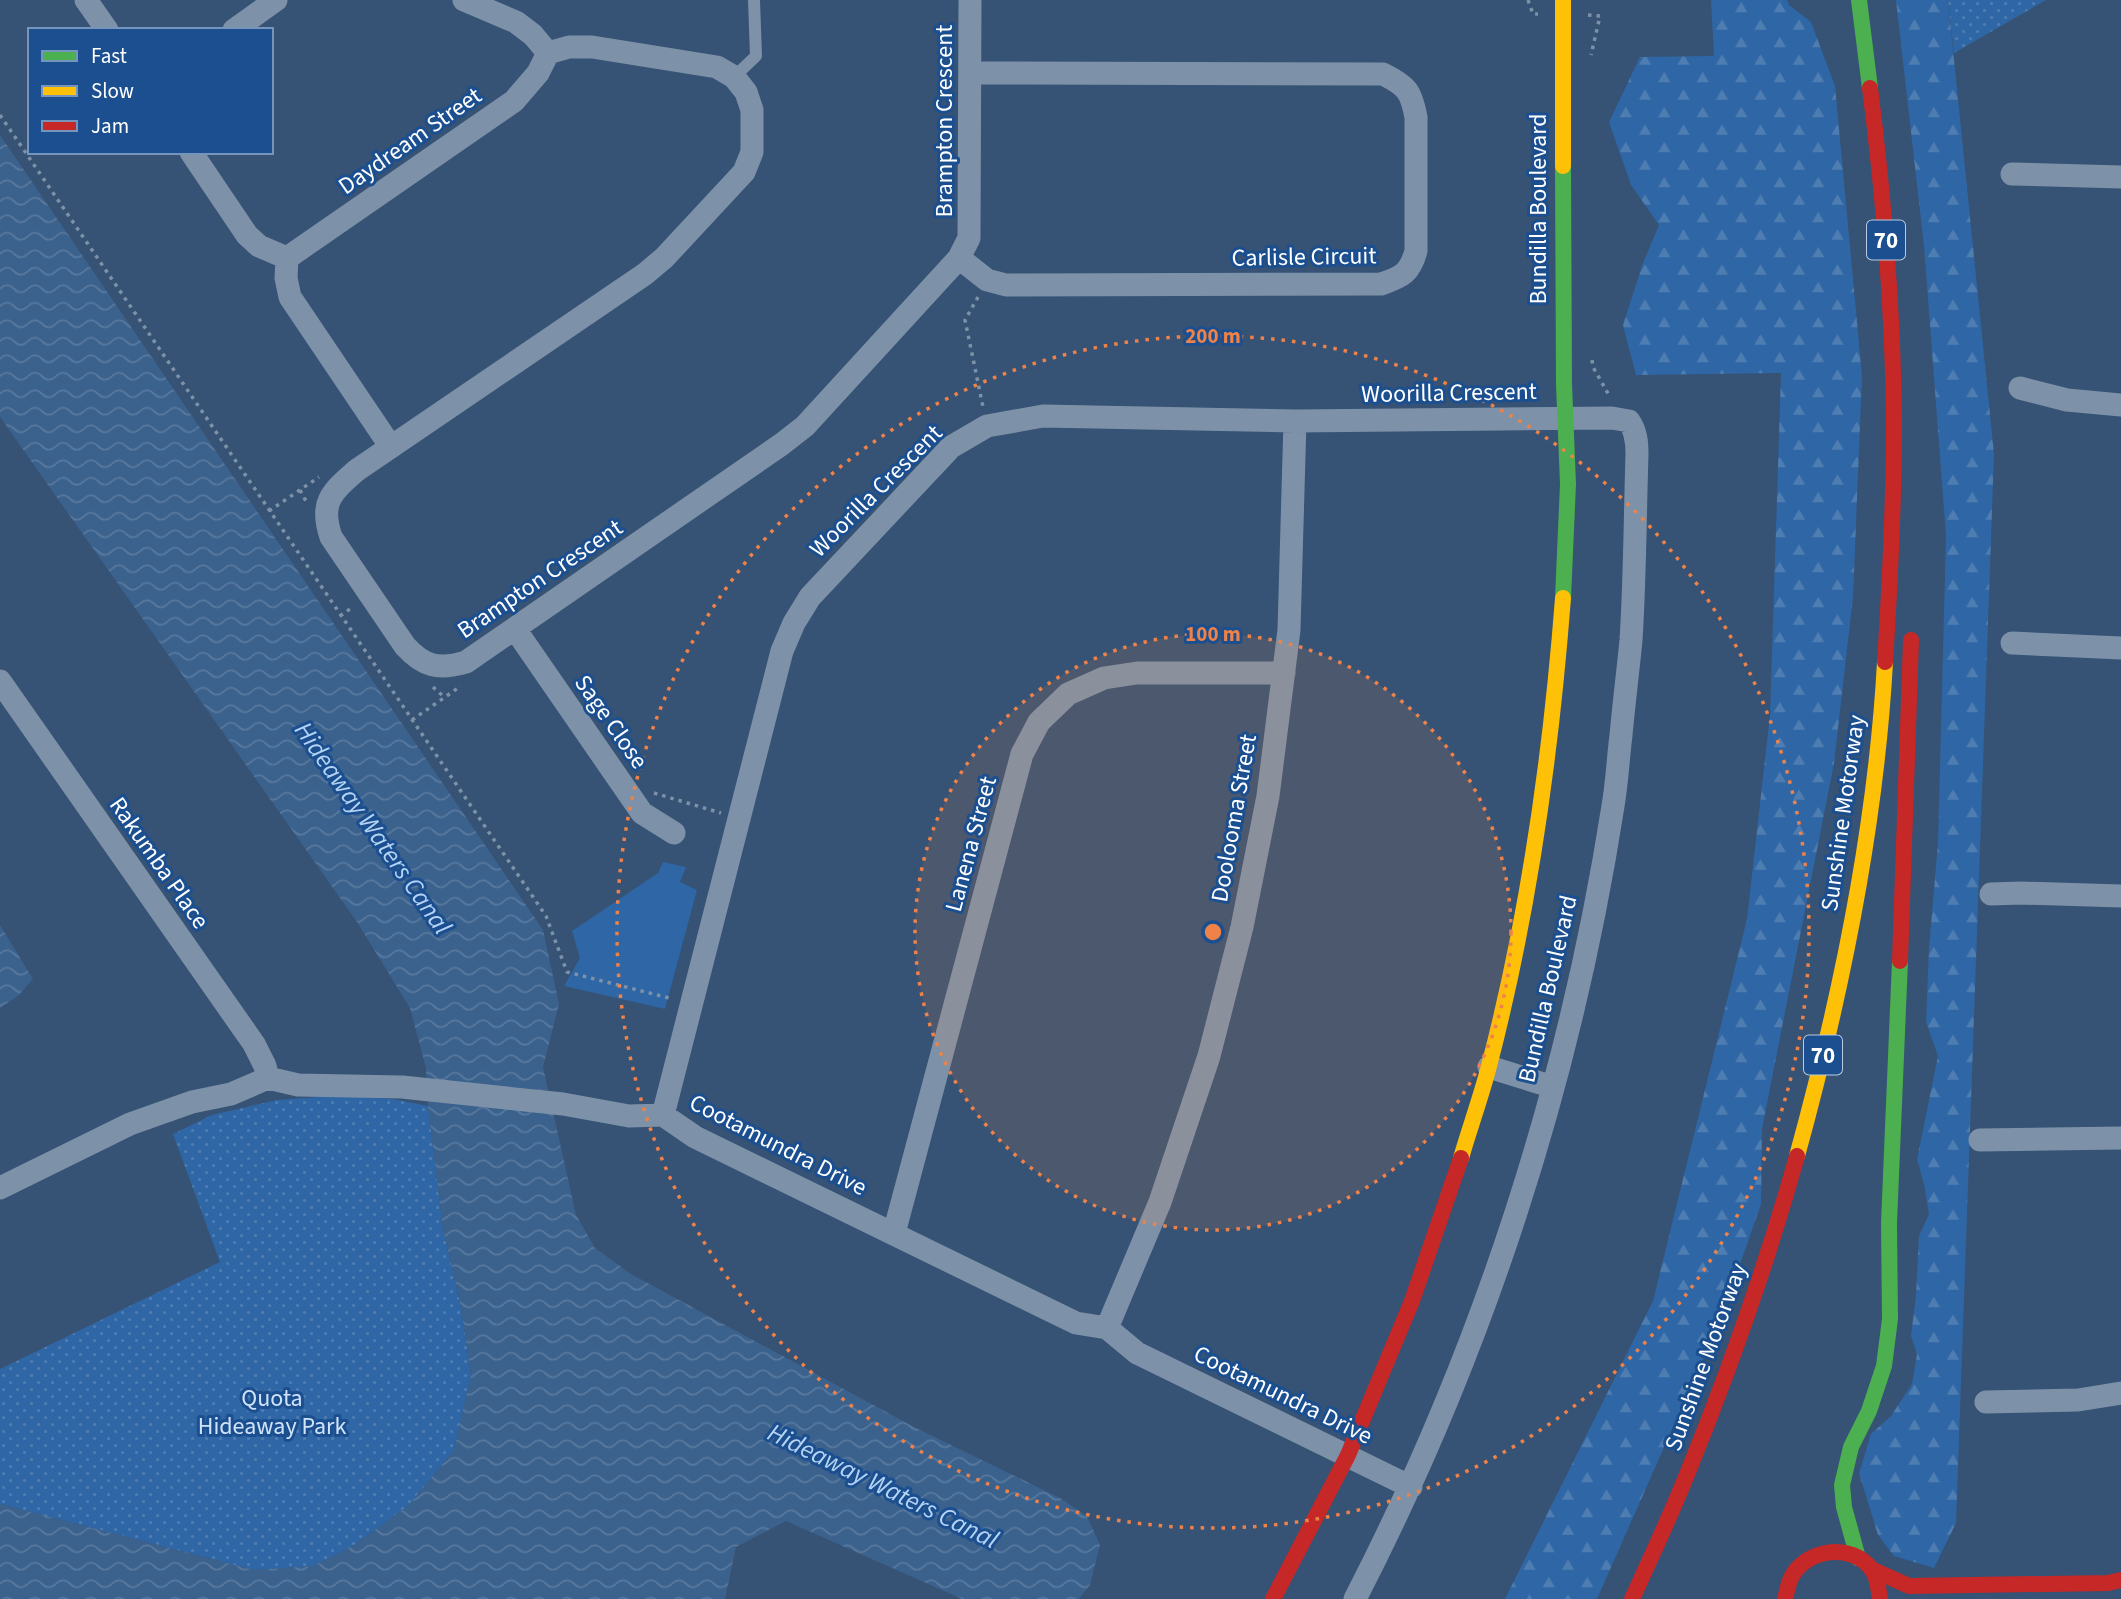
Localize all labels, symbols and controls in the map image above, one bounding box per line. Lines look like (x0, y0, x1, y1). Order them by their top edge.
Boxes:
street label: Brampton Crescent (927, 25, 962, 217)
legend (28, 28, 273, 154)
text: Fast (91, 41, 127, 71)
text: Slow (91, 76, 134, 106)
street label: Daydream Street (331, 79, 489, 203)
text: Jam (91, 111, 129, 141)
street label: Bundilla Boulevard (1521, 113, 1556, 305)
road number: 70 (1867, 220, 1905, 260)
street label: Carlisle Circuit (1231, 238, 1377, 276)
text: 200 m (1185, 321, 1241, 351)
street label: Woorilla Crescent (1361, 374, 1537, 412)
street label: Woorilla Crescent (802, 417, 950, 565)
street label: Brampton Crescent (450, 511, 630, 647)
text: 100 m (1185, 619, 1241, 649)
street label: Sage Close (566, 668, 656, 776)
street label: Sunshine Motorway (1812, 713, 1874, 913)
water label: Hideaway Waters Canal (285, 714, 461, 942)
street label: Doolooma Street (1202, 731, 1266, 905)
street label: Lanena Street (936, 772, 1006, 916)
street label: Rakumba Place (100, 790, 218, 936)
street label: Bundilla Boulevard (1509, 892, 1587, 1086)
centre of rings (1201, 920, 1225, 944)
road number: 70 (1804, 1036, 1842, 1074)
street label: Cootamundra Drive (683, 1085, 873, 1205)
street label: Sunshine Motorway (1656, 1258, 1756, 1456)
street label: Cootamundra Drive (1188, 1337, 1378, 1453)
park label: Quota Hideaway Park (198, 1381, 346, 1444)
water label: Hideaway Waters Canal (761, 1414, 1005, 1558)

